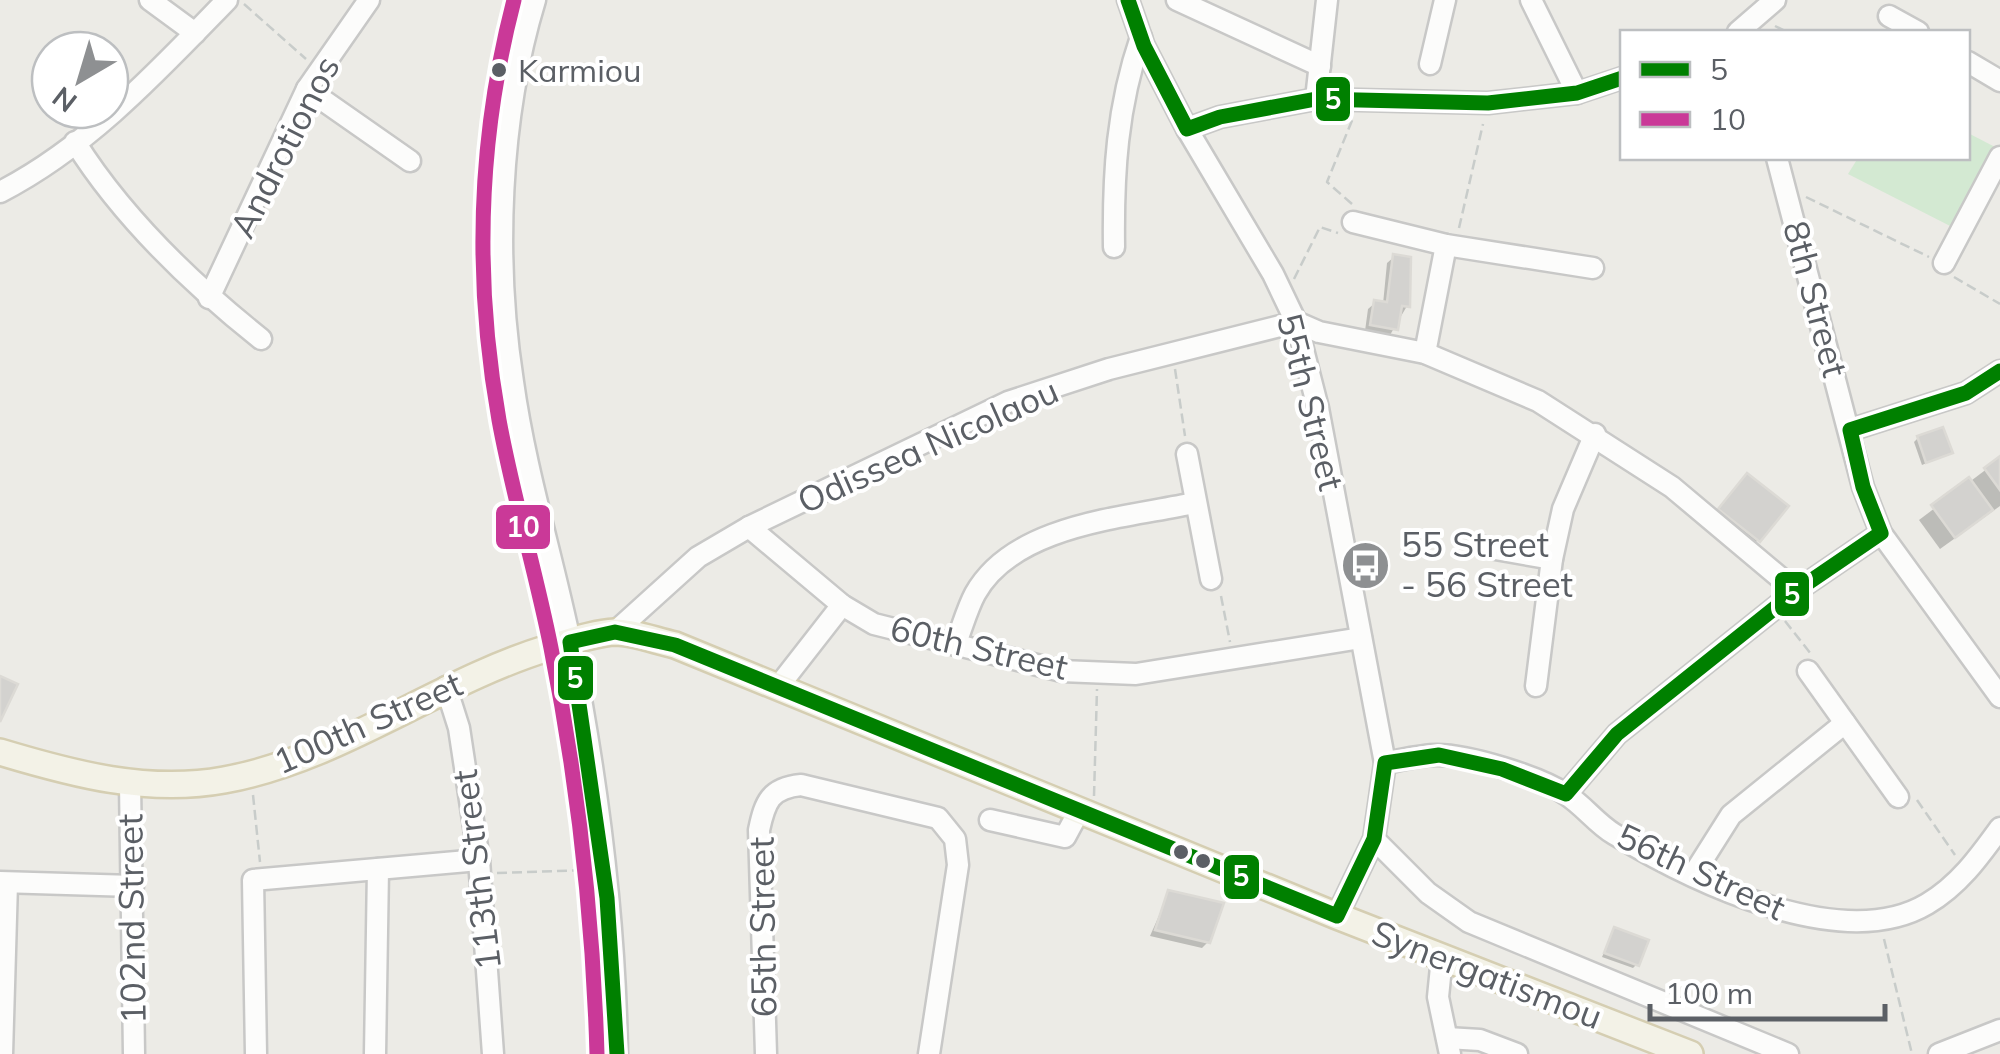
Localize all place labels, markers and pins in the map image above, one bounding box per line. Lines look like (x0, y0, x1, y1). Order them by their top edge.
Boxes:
place label: Karmiou (518, 50, 642, 90)
marker: Karmiou (489, 60, 509, 80)
place label: 55 Street - 56 Street (1401, 522, 1573, 606)
bus stop icon: 55 Street - 56 Street (1340, 539, 1392, 591)
unlabelled marker (1171, 842, 1191, 862)
unlabelled marker (1193, 851, 1213, 871)

